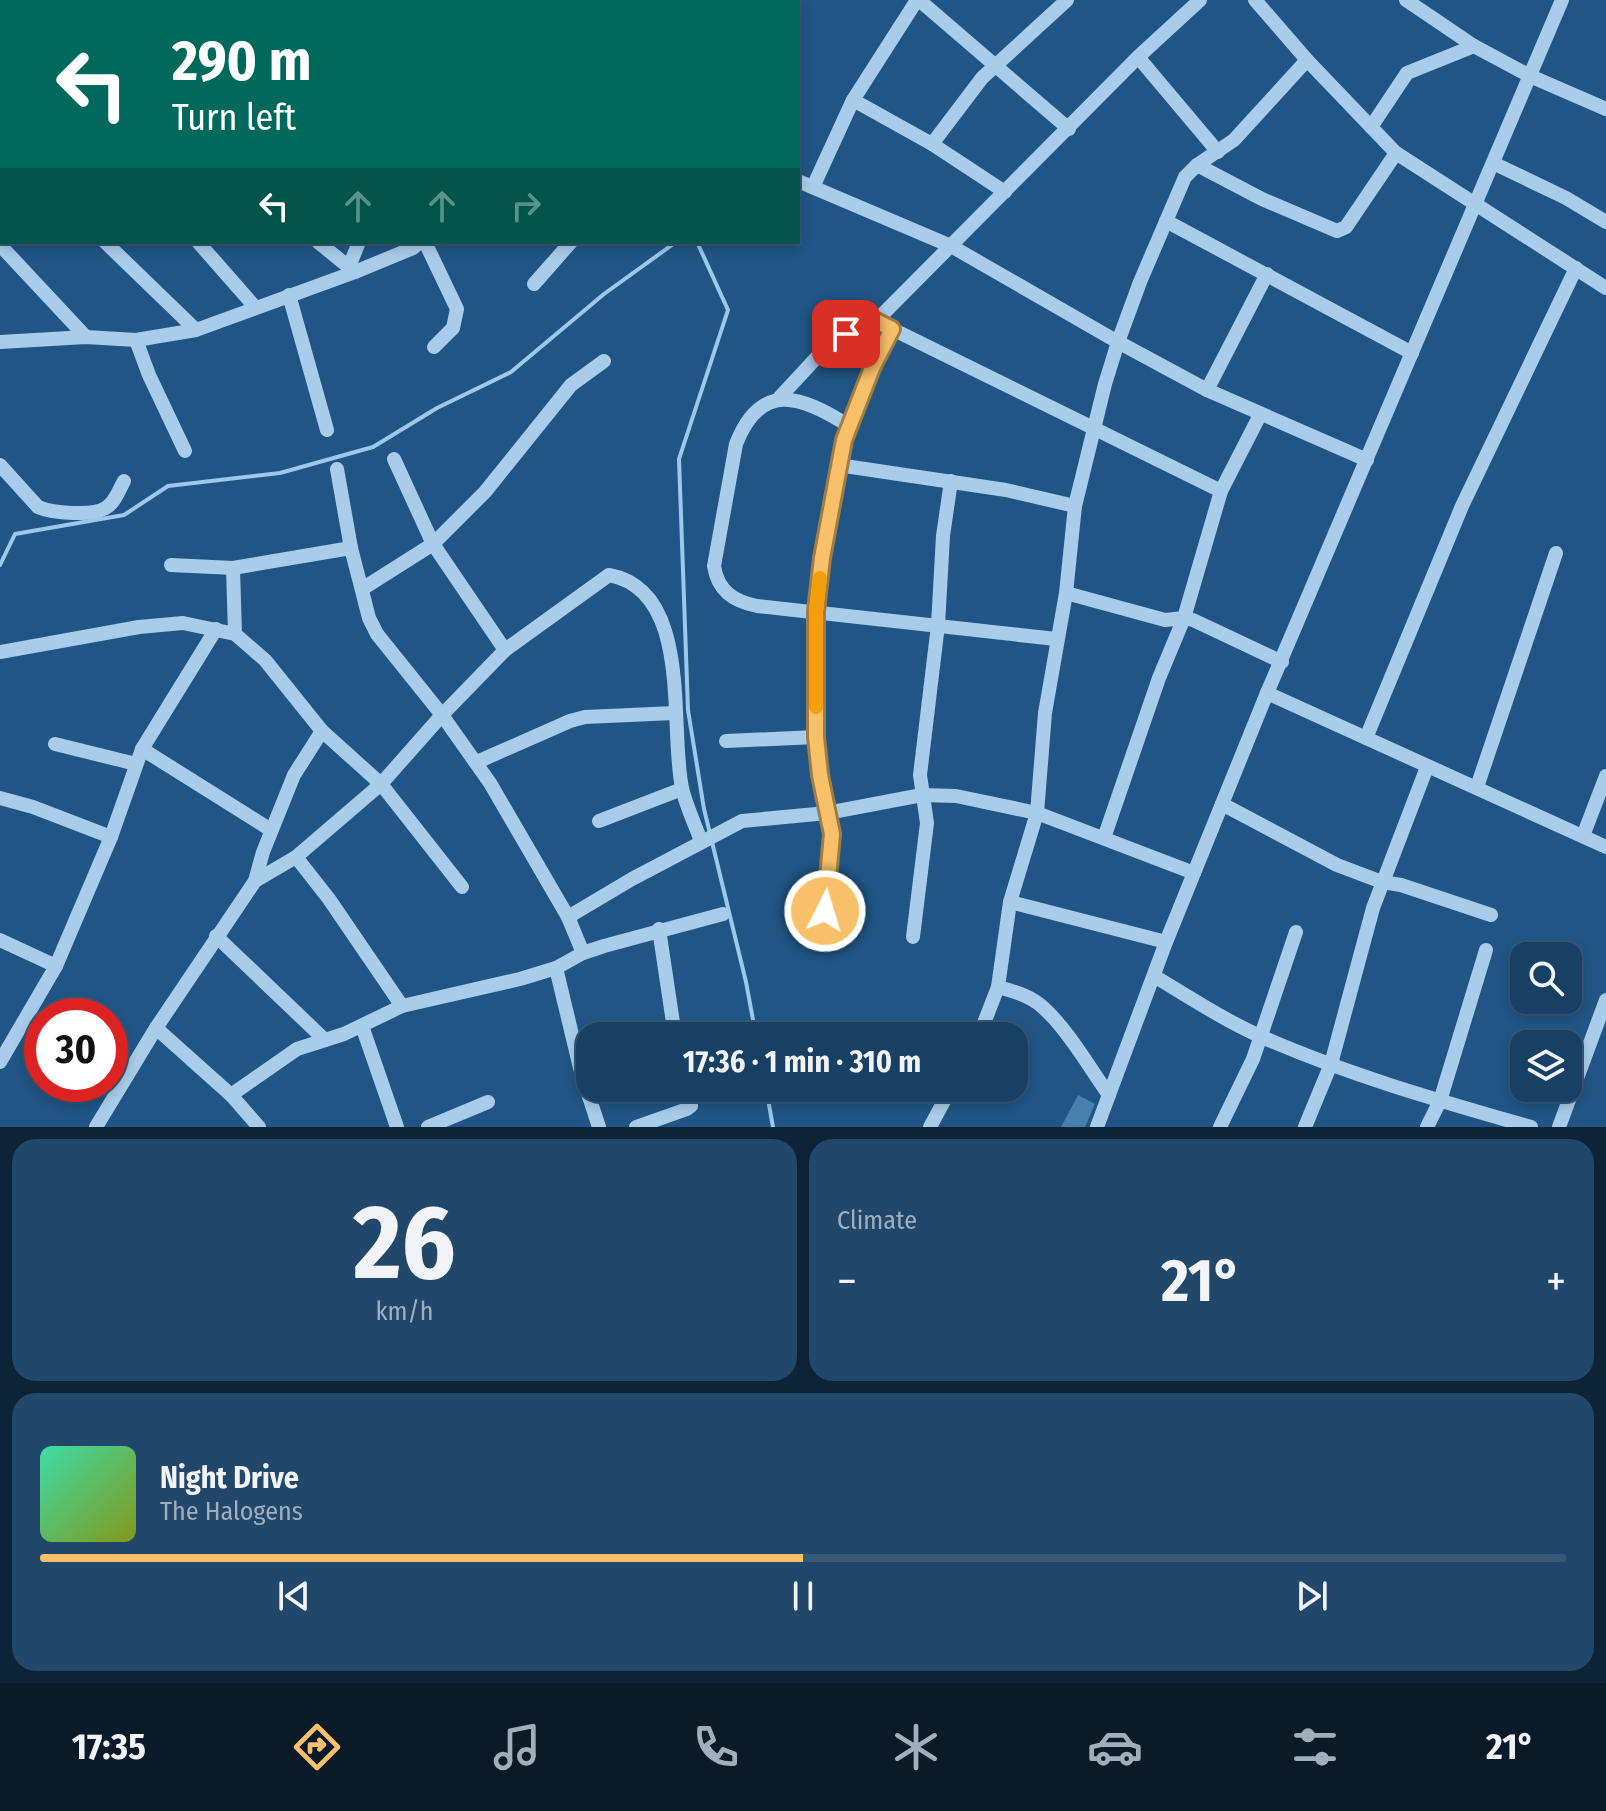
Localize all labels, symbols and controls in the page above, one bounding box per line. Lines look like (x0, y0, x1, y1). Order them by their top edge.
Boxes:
text: 290 m (172, 28, 312, 95)
icon: left (40, 32, 144, 136)
text: Turn left (172, 96, 296, 140)
icon: left (252, 184, 296, 228)
icon: ahead (336, 184, 380, 228)
icon: ahead (420, 184, 464, 228)
icon: right (504, 184, 548, 228)
pin (812, 300, 880, 368)
icon: arrive (824, 312, 868, 356)
position arrow (783, 869, 867, 953)
map controls (1510, 942, 1582, 1102)
button: search (1510, 942, 1582, 1014)
speed limit sign: 30 (24, 998, 128, 1102)
button: layers (1510, 1030, 1582, 1102)
text: 17:36 · 1 min · 310 m (683, 1044, 921, 1080)
text: 26 (353, 1181, 456, 1306)
text: Climate (837, 1205, 917, 1236)
text: 21° (1161, 1245, 1242, 1317)
text: − (837, 1255, 857, 1308)
text: + (1546, 1255, 1566, 1308)
text: km/h (376, 1296, 433, 1327)
text: Night Drive (160, 1460, 299, 1496)
text: The Halogens (160, 1496, 303, 1527)
icon: previous (272, 1574, 316, 1618)
icon: pause (781, 1574, 825, 1618)
icon: next (1290, 1574, 1334, 1618)
icon: directions (289, 1719, 345, 1775)
icon: music (489, 1719, 545, 1775)
icon: phone (688, 1719, 744, 1775)
icon: climate (888, 1719, 944, 1775)
icon: car (1087, 1719, 1143, 1775)
icon: filters (1287, 1719, 1343, 1775)
text: 17:35 (72, 1725, 146, 1769)
text: 21° (1486, 1725, 1534, 1769)

